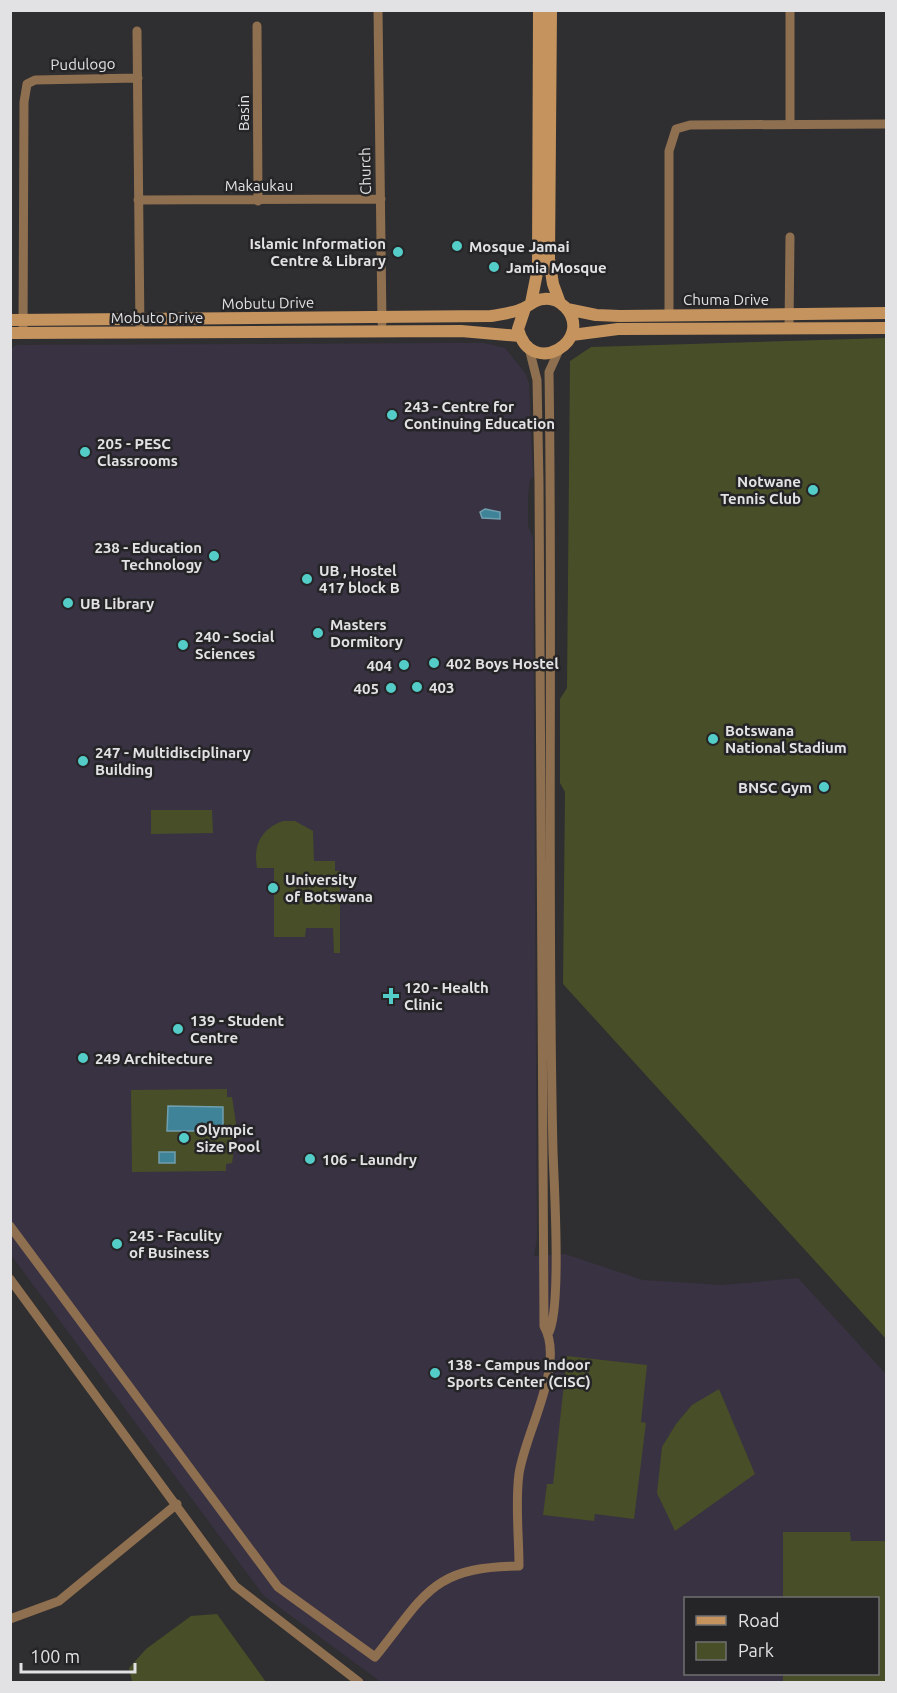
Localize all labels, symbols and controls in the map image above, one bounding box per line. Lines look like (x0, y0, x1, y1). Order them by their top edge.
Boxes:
street label: Pudulogo (50, 55, 116, 73)
street label: Basin (235, 95, 252, 131)
street label: Church (356, 147, 374, 195)
street label: Makaukau (225, 177, 293, 194)
place label: Islamic Information Centre & Library (249, 235, 386, 269)
place label: Mosque Jamai (469, 238, 570, 255)
marker: Mosque Jamai (450, 239, 464, 253)
marker: Islamic Information Centre & Library (391, 245, 405, 259)
place label: Jamia Mosque (506, 259, 607, 276)
marker: Jamia Mosque (487, 260, 501, 274)
street label: Chuma Drive (683, 291, 769, 308)
street label: Mobutu Drive (222, 294, 314, 312)
street label: Mobuto Drive (111, 309, 203, 326)
place label: 243 - Centre for Continuing Education (404, 398, 555, 432)
marker: 243 - Centre for Continuing Education (385, 408, 399, 422)
place label: 205 - PESC Classrooms (97, 435, 178, 469)
marker: 205 - PESC Classrooms (78, 445, 92, 459)
place label: Notwane Tennis Club (720, 473, 801, 507)
marker: Notwane Tennis Club (806, 483, 820, 497)
place label: 238 - Education Technology (94, 539, 202, 573)
marker: 238 - Education Technology (207, 549, 221, 563)
place label: UB , Hostel 417 block B (319, 562, 400, 596)
marker: UB , Hostel 417 block B (300, 572, 314, 586)
place label: UB Library (80, 595, 154, 612)
marker: UB Library (61, 596, 75, 610)
place label: Masters Dormitory (330, 616, 403, 650)
marker: Masters Dormitory (311, 626, 325, 640)
place label: 240 - Social Sciences (195, 628, 275, 662)
marker: 240 - Social Sciences (176, 638, 190, 652)
place label: 402 Boys Hostel (446, 655, 559, 672)
marker: 402 Boys Hostel (427, 656, 441, 670)
place label: 404 (367, 657, 392, 674)
marker: 404 (397, 658, 411, 672)
place label: 403 (429, 679, 454, 696)
place label: 405 (354, 680, 379, 697)
marker: 403 (410, 680, 424, 694)
marker: 405 (384, 681, 398, 695)
place label: Botswana National Stadium (725, 722, 847, 756)
marker: Botswana National Stadium (706, 732, 720, 746)
place label: 247 - Multidisciplinary Building (95, 744, 251, 778)
marker: 247 - Multidisciplinary Building (76, 754, 90, 768)
place label: BNSC Gym (738, 779, 812, 796)
marker: BNSC Gym (817, 780, 831, 794)
place label: University of Botswana (285, 871, 373, 905)
marker: University of Botswana (266, 881, 280, 895)
place label: 120 - Health Clinic (404, 979, 489, 1013)
marker: 120 - Health Clinic (382, 987, 400, 1005)
place label: 139 - Student Centre (190, 1012, 285, 1046)
marker: 139 - Student Centre (171, 1022, 185, 1036)
place label: 249 Architecture (95, 1050, 213, 1067)
marker: 249 Architecture (76, 1051, 90, 1065)
place label: Olympic Size Pool (196, 1121, 260, 1155)
marker: Olympic Size Pool (177, 1131, 191, 1145)
place label: 106 - Laundry (322, 1151, 417, 1168)
marker: 106 - Laundry (303, 1152, 317, 1166)
place label: 245 - Faculity of Business (129, 1227, 222, 1261)
marker: 245 - Faculity of Business (110, 1237, 124, 1251)
place label: 138 - Campus Indoor Sports Center (CISC) (447, 1356, 591, 1390)
marker: 138 - Campus Indoor Sports Center (CISC) (428, 1366, 442, 1380)
legend (684, 1597, 879, 1675)
text: Road (738, 1610, 780, 1630)
scale bar (21, 1636, 135, 1674)
text: Park (738, 1640, 774, 1660)
text: 100 m (30, 1646, 80, 1666)

